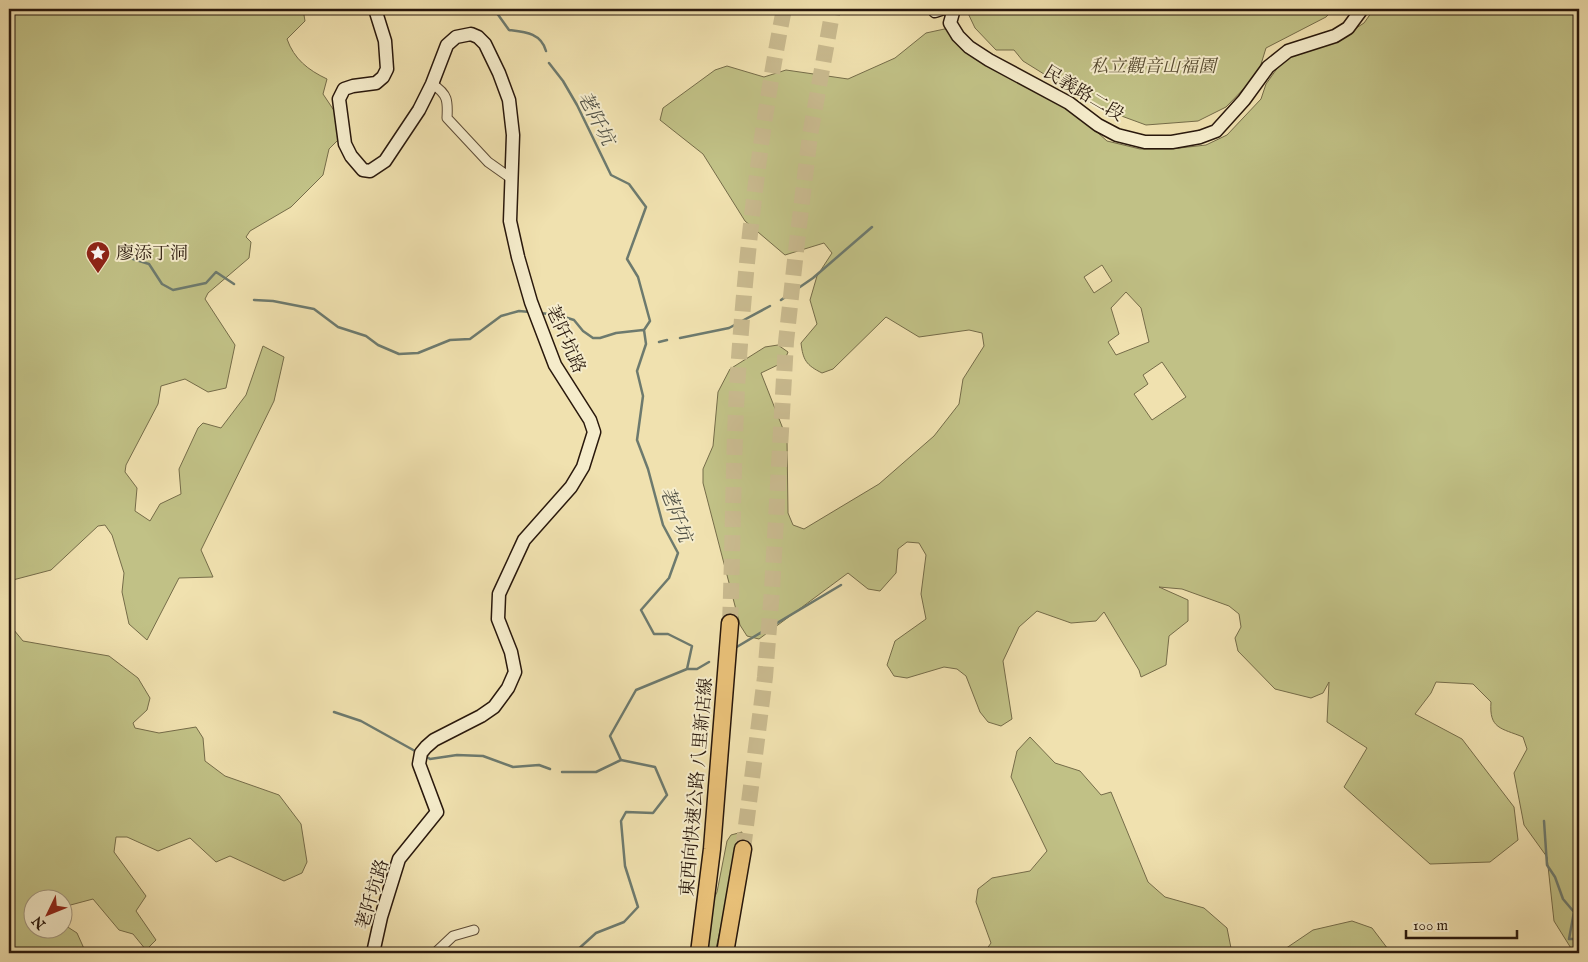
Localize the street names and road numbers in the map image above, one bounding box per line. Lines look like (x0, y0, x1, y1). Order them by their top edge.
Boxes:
street label: 民義路二段 (1039, 61, 1128, 127)
street label: 荖阡坑路 (539, 302, 590, 377)
street label: 東西向快速公路 八里新店線 (676, 677, 719, 898)
street label: 荖阡坑路 (352, 857, 395, 932)

